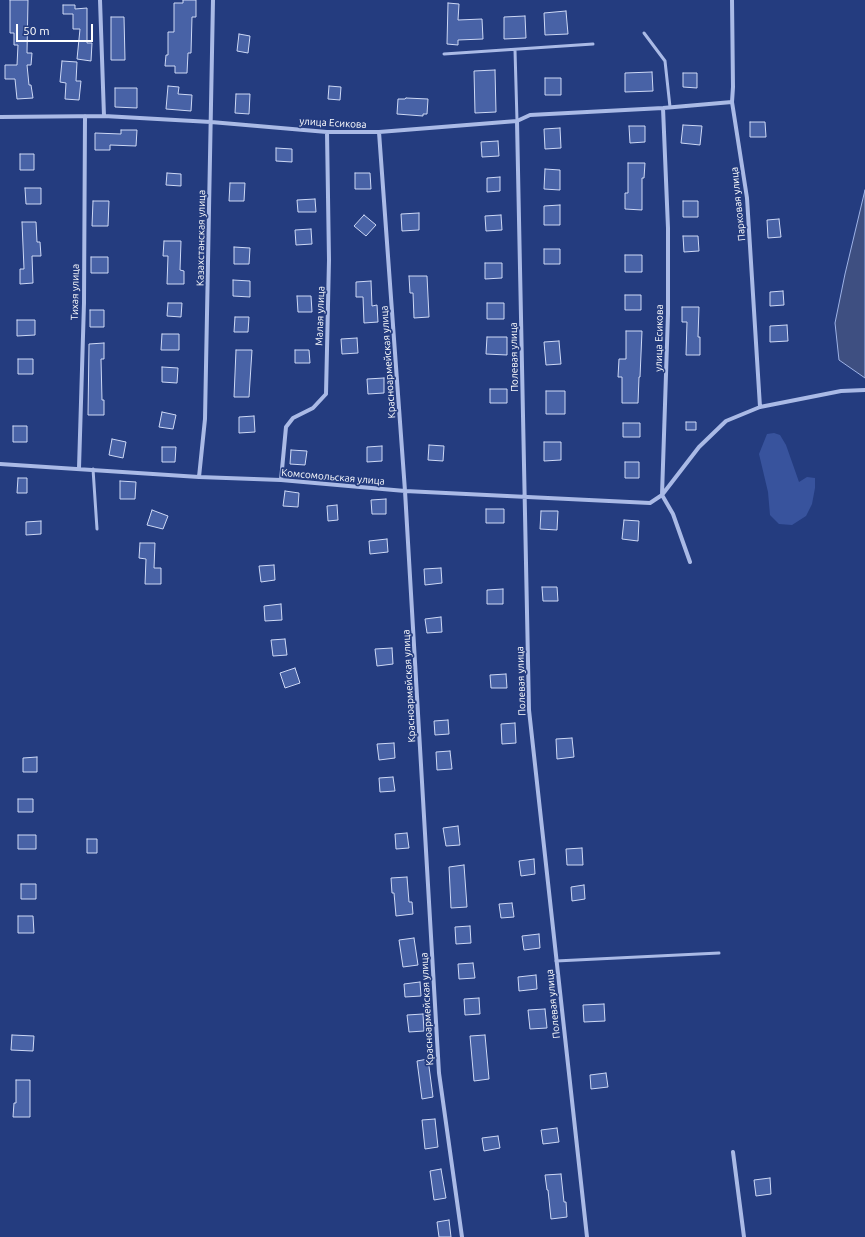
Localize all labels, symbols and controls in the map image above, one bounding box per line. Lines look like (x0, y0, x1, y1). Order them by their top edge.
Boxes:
scale bar (18, 16, 95, 42)
text: 50 m (23, 24, 50, 37)
street label: улица Есикова (299, 115, 367, 131)
street label: Парковая улица (728, 166, 748, 242)
street label: Казахстанская улица (194, 190, 208, 286)
street label: Тихая улица (69, 264, 81, 320)
street label: Малая улица (313, 286, 327, 346)
street label: улица Есикова (652, 304, 666, 372)
street label: Красноармейская улица (378, 305, 398, 419)
street label: Полевая улица (507, 322, 521, 392)
street label: Комсомольская улица (281, 467, 385, 487)
street label: Красноармейская улица (400, 629, 418, 743)
street label: Полевая улица (514, 646, 528, 716)
street label: Красноармейская улица (418, 952, 436, 1066)
street label: Полевая улица (543, 969, 563, 1039)

